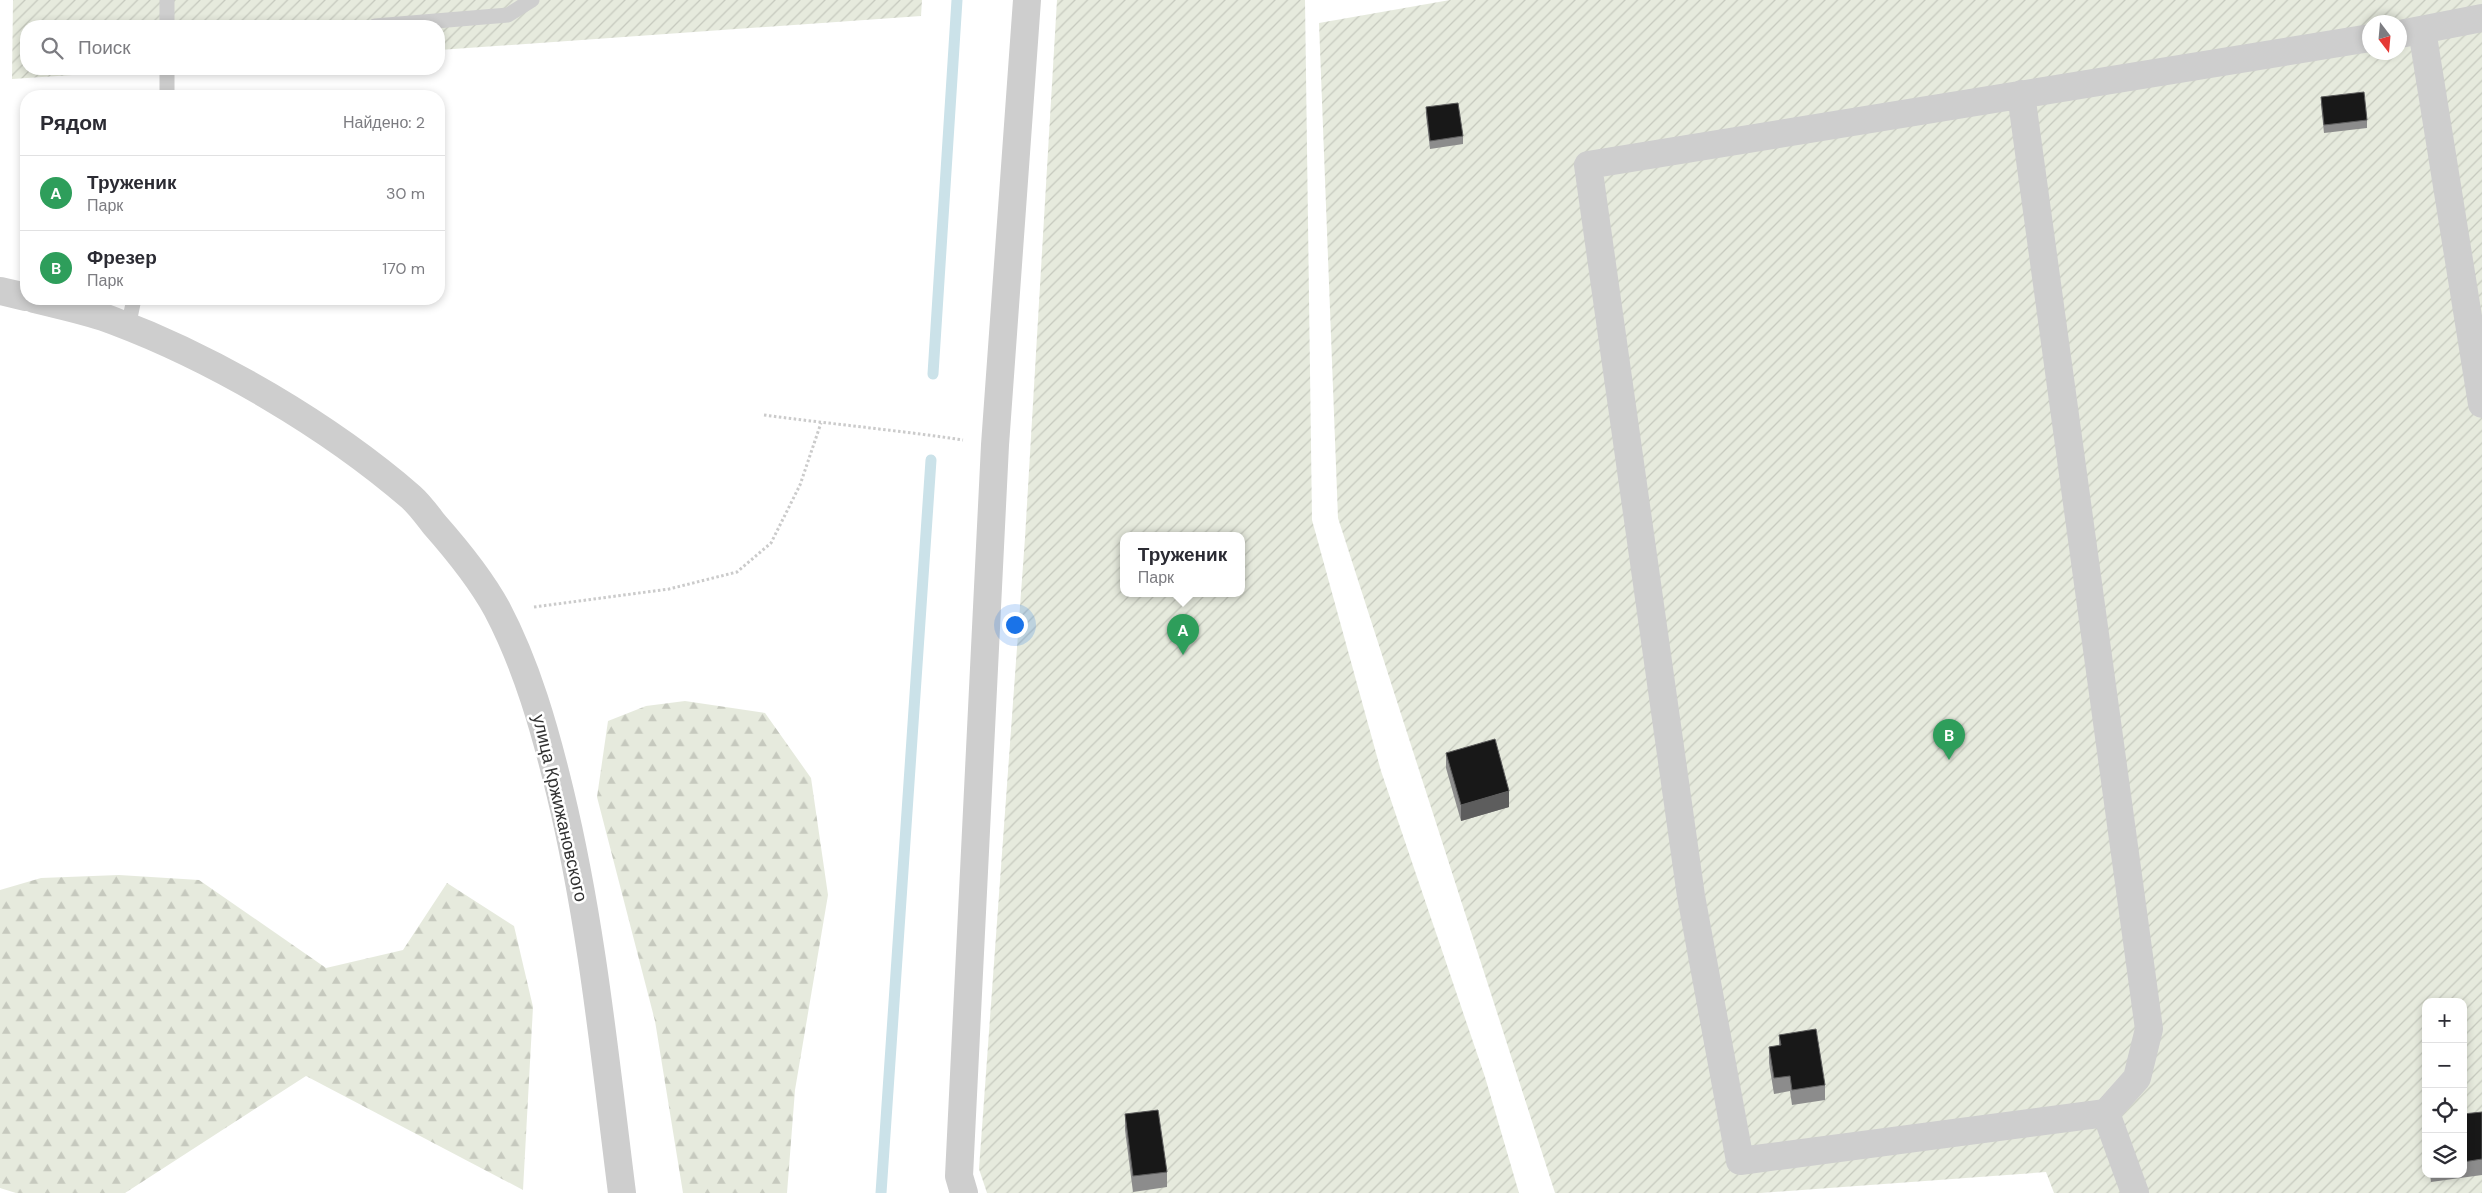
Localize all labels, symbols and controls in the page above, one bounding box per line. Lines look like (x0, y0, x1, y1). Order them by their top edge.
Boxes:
north arrow (2362, 15, 2407, 60)
search box (20, 20, 445, 75)
icon: search (38, 34, 66, 62)
text: Поиск (78, 35, 131, 60)
text: Рядом (40, 109, 107, 137)
text: Найдено: 2 (343, 112, 425, 133)
text: Труженик (87, 170, 177, 195)
text: A (50, 183, 62, 204)
text: 30 m (386, 183, 425, 204)
text: Парк (87, 195, 123, 216)
text: Фрезер (87, 245, 157, 270)
text: B (51, 258, 61, 279)
text: 170 m (382, 258, 425, 279)
text: Парк (87, 270, 123, 291)
popup (1120, 532, 1245, 597)
text: Труженик (1138, 542, 1227, 567)
text: Парк (1138, 567, 1174, 588)
your location (1002, 612, 1028, 638)
pin: A (1167, 614, 1199, 655)
street label: улица Кржижановского (527, 712, 593, 904)
pin: B (1933, 719, 1965, 760)
map controls (2422, 998, 2467, 1178)
button: + (2422, 998, 2467, 1043)
button: − (2422, 1043, 2467, 1088)
button: locate (2422, 1088, 2467, 1133)
button: layers (2422, 1133, 2467, 1178)

